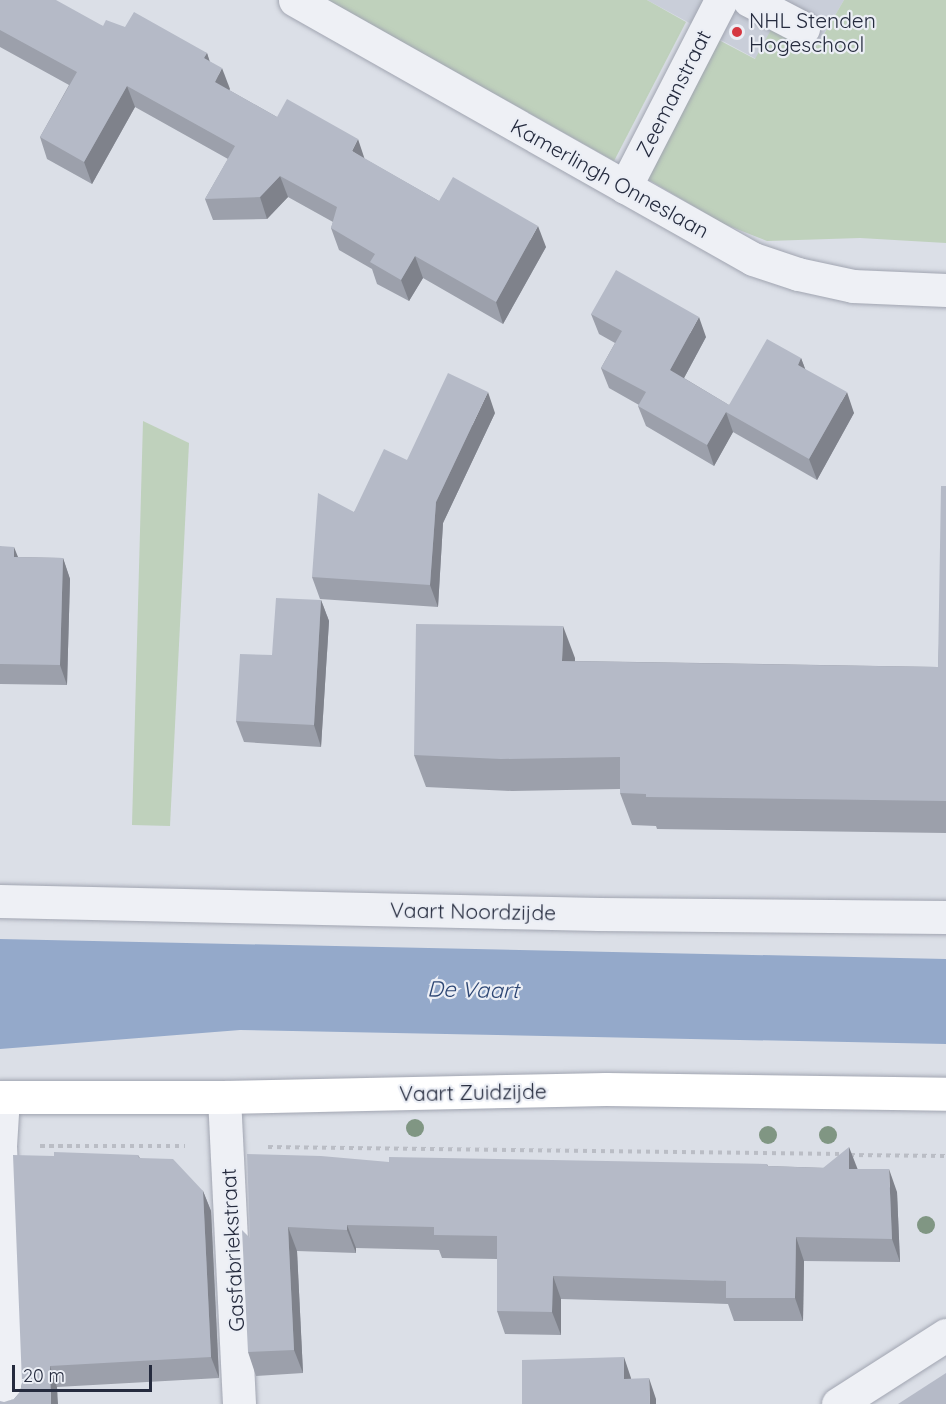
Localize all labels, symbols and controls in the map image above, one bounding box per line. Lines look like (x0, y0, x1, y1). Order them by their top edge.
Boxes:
place label: NHL Stenden Hogeschool (749, 7, 876, 57)
street label: Zeemanstraat (630, 25, 716, 161)
marker: NHL Stenden Hogeschool (730, 25, 744, 39)
street label: Kamerlingh Onneslaan (506, 113, 714, 243)
street label: Vaart Noordzijde (390, 897, 556, 925)
water label: De Vaart (427, 976, 519, 1004)
street label: Vaart Zuidzijde (399, 1078, 547, 1106)
street label: Gasfabriekstraat (215, 1168, 249, 1332)
scale bar (15, 1353, 154, 1391)
text: 20 m (23, 1364, 65, 1387)

